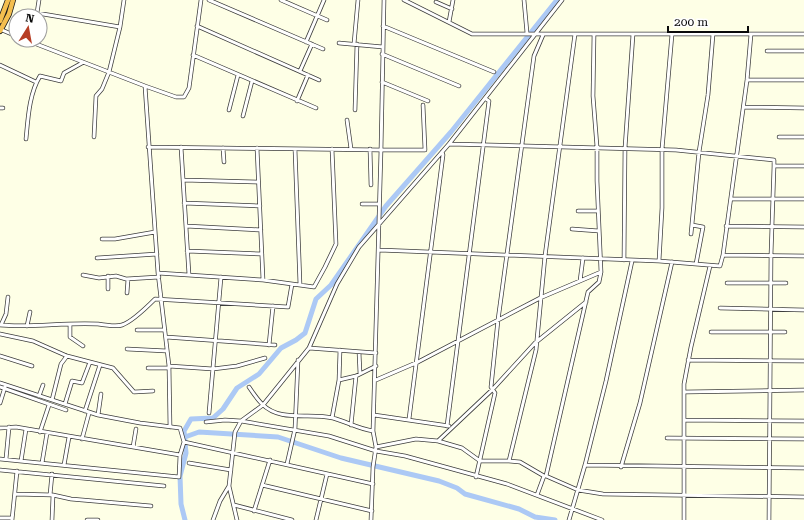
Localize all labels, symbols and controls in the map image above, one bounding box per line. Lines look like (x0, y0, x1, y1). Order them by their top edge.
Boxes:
north arrow (8, 8, 48, 48)
scale bar (668, 8, 748, 34)
text: N (24, 11, 36, 26)
text: 200 m (674, 15, 708, 29)

